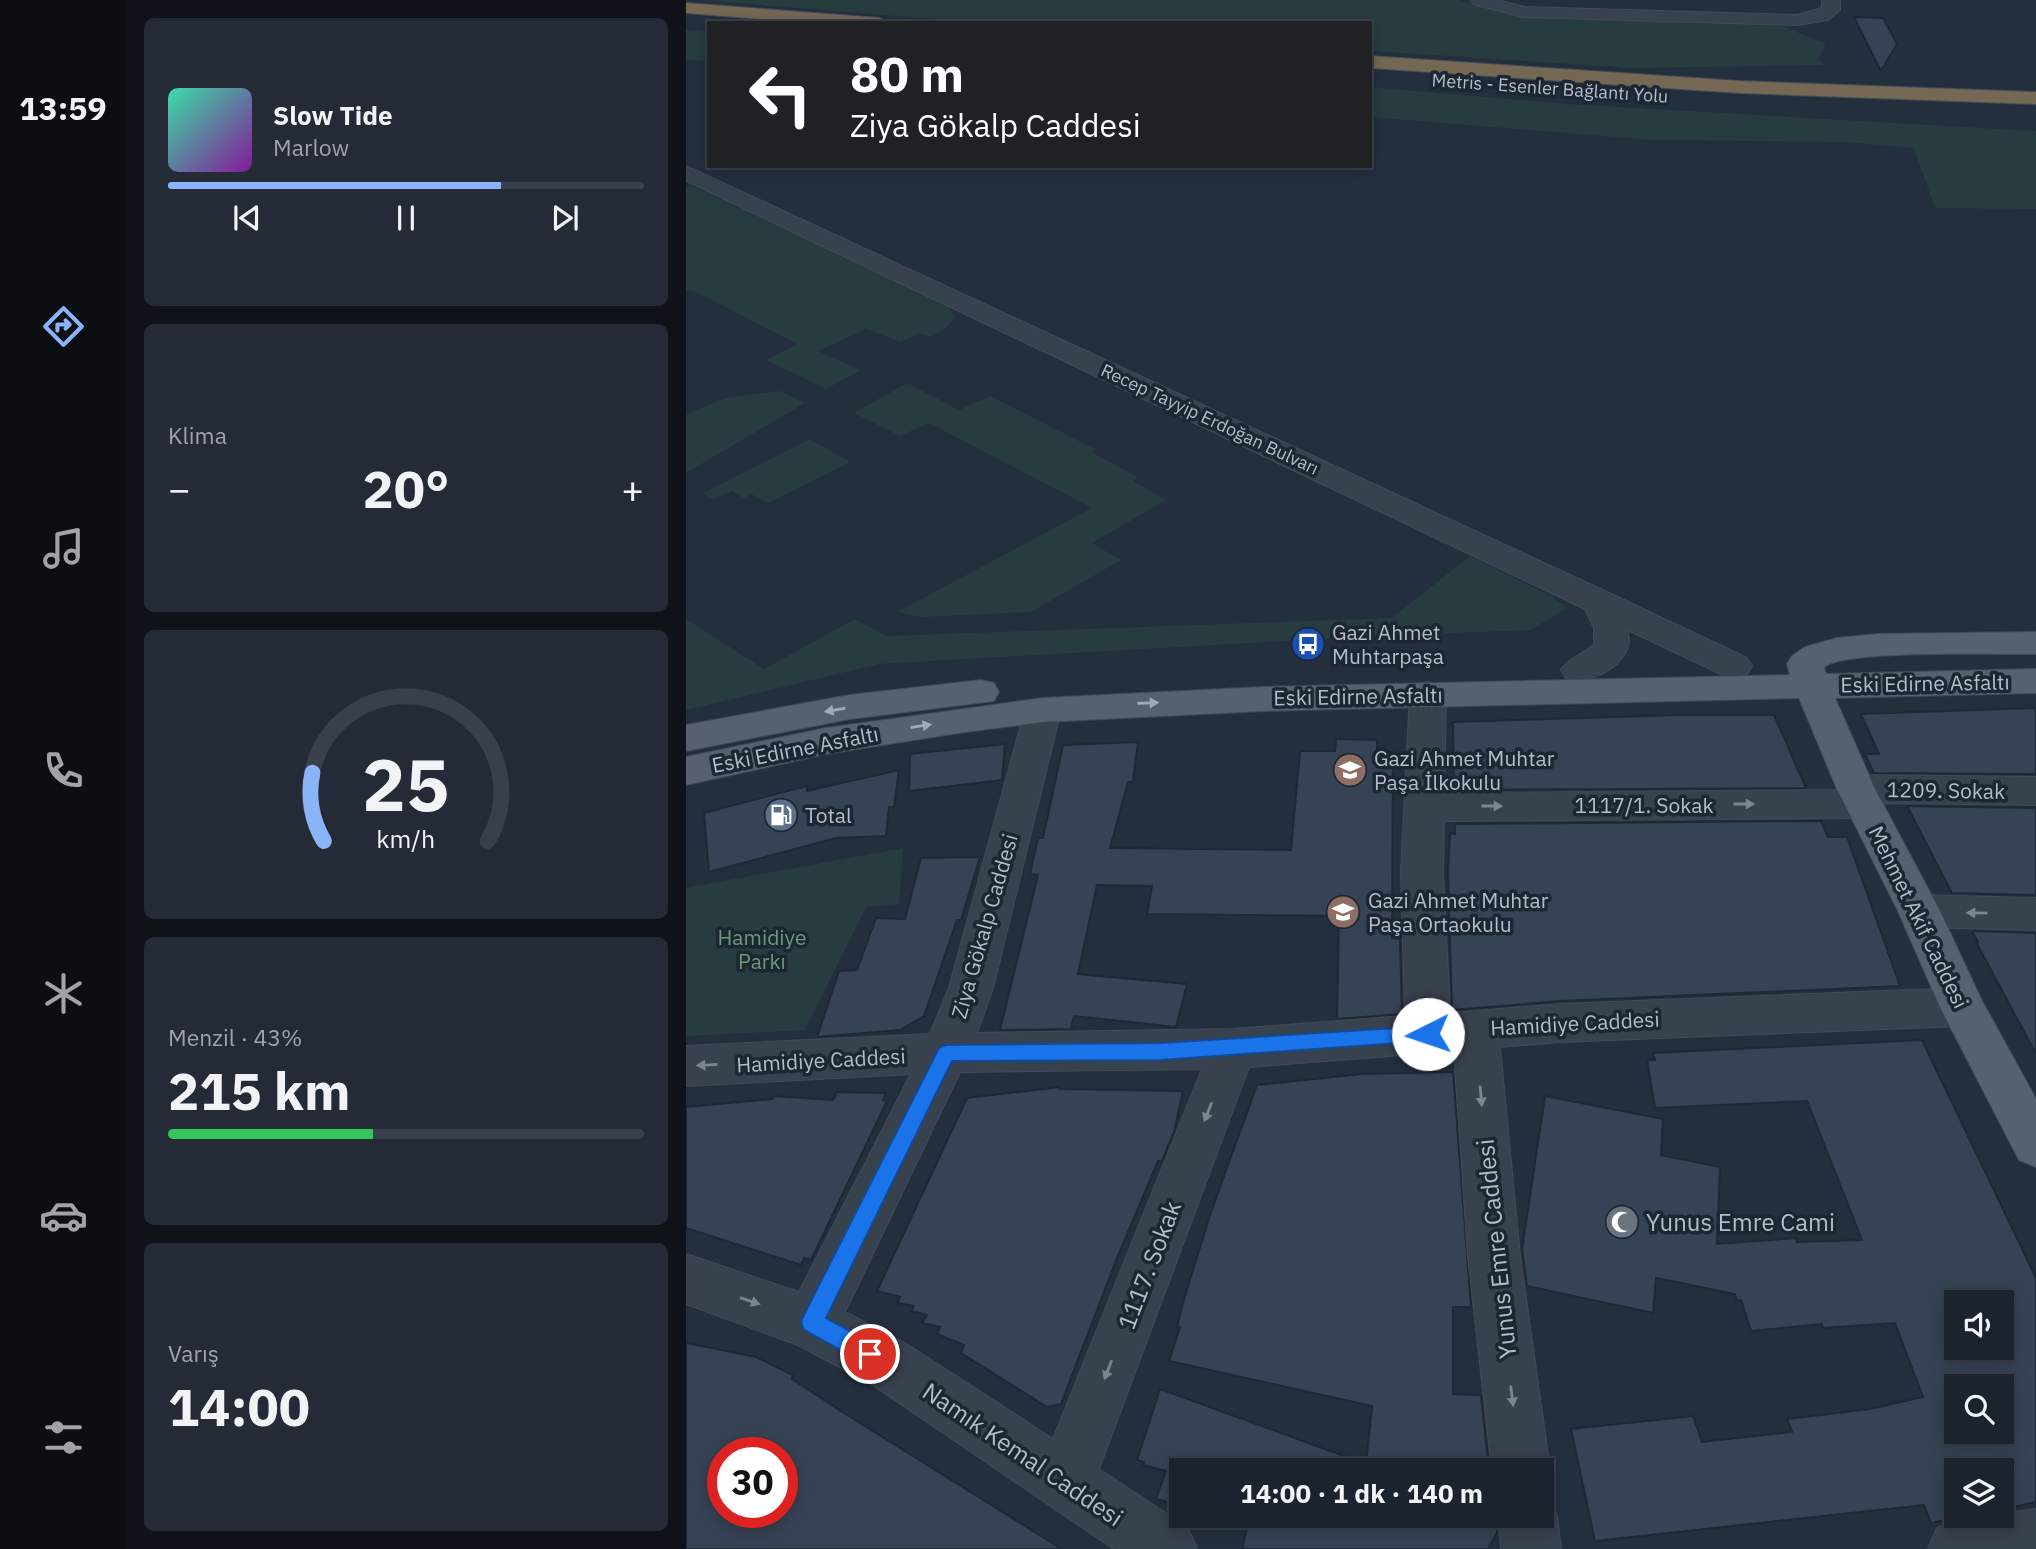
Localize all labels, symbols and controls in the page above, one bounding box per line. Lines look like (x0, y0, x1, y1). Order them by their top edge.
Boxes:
text: 80 m (850, 42, 964, 105)
icon: left (735, 49, 826, 140)
street label: Metris - Esenler Bağlantı Yolu (1431, 68, 1669, 108)
text: 13:59 (19, 87, 107, 129)
text: Slow Tide (273, 98, 393, 132)
text: Ziya Gökalp Caddesi (850, 104, 1141, 146)
text: Marlow (273, 132, 349, 162)
icon: previous (228, 199, 266, 237)
icon: pause (387, 199, 425, 237)
icon: next (546, 199, 584, 237)
icon: directions (39, 302, 88, 351)
street label: Recep Tayyip Erdoğan Bulvarı (1097, 358, 1323, 480)
text: Klima (168, 420, 227, 450)
text: 20° (363, 455, 449, 522)
text: − (168, 464, 191, 513)
text: + (621, 464, 644, 513)
icon: music (39, 524, 88, 573)
place label: Gazi Ahmet Muhtarpaşa (1332, 618, 1444, 670)
bus stop icon: Gazi Ahmet Muhtarpaşa (1289, 625, 1327, 663)
street label: Eski Edirne Asfaltı (1840, 668, 2010, 698)
street label: Eski Edirne Asfaltı (1273, 681, 1443, 711)
one-way arrow (1137, 698, 1159, 709)
one-way arrow (824, 705, 846, 716)
street label: Eski Edirne Asfaltı (709, 719, 881, 779)
one-way arrow (911, 720, 933, 731)
text: 25 (362, 736, 450, 831)
place label: Gazi Ahmet Muhtar Paşa İlkokulu (1374, 744, 1555, 796)
icon: phone (39, 746, 88, 795)
school or university icon: Gazi Ahmet Muhtar Paşa İlkokulu (1331, 751, 1369, 789)
street label: 1209. Sokak (1887, 775, 2005, 805)
street label: 1117/1. Sokak (1575, 791, 1713, 819)
fuel station icon: Total (762, 796, 800, 834)
one-way arrow (1734, 799, 1756, 810)
one-way arrow (1482, 800, 1504, 812)
place label: Total (805, 801, 852, 829)
text: km/h (377, 821, 435, 854)
street label: Mehmet Akif Caddesi (1863, 821, 1975, 1013)
street label: Ziya Gökalp Caddesi (944, 830, 1024, 1022)
place label: Gazi Ahmet Muhtar Paşa Ortaokulu (1368, 886, 1549, 938)
school or university icon: Gazi Ahmet Muhtar Paşa Ortaokulu (1324, 893, 1362, 931)
one-way arrow (1966, 907, 1988, 918)
park label: Hamidiye Parkı (718, 923, 806, 975)
icon: climate (39, 969, 88, 1018)
position arrow (1391, 997, 1465, 1071)
street label: Hamidiye Caddesi (1490, 1005, 1660, 1041)
text: Menzil · 43% (168, 1022, 302, 1052)
street label: Hamidiye Caddesi (736, 1042, 906, 1078)
text: 215 km (168, 1057, 350, 1124)
one-way arrow (696, 1060, 718, 1071)
one-way arrow (1476, 1086, 1487, 1108)
one-way arrow (1202, 1102, 1213, 1123)
street label: Yunus Emre Caddesi (1469, 1138, 1523, 1360)
icon: car (39, 1191, 88, 1240)
street label: 1117. Sokak (1110, 1196, 1188, 1334)
mosque icon: Yunus Emre Cami (1603, 1203, 1641, 1241)
place label: Yunus Emre Cami (1646, 1206, 1835, 1238)
map controls (1944, 1290, 2014, 1528)
button: sound (1944, 1290, 2014, 1360)
one-way arrow (740, 1296, 761, 1307)
pin (840, 1324, 900, 1384)
icon: arrive (851, 1335, 889, 1373)
text: Varış (168, 1338, 219, 1368)
one-way arrow (1103, 1360, 1114, 1381)
text: 14:00 (168, 1373, 310, 1440)
button: search (1944, 1374, 2014, 1444)
street label: Namık Kemal Caddesi (917, 1375, 1129, 1533)
one-way arrow (1506, 1385, 1517, 1407)
icon: filters (39, 1413, 88, 1462)
speed limit sign: 30 (707, 1437, 798, 1528)
button: layers (1944, 1458, 2014, 1528)
text: 14:00 · 1 dk · 140 m (1240, 1476, 1483, 1510)

